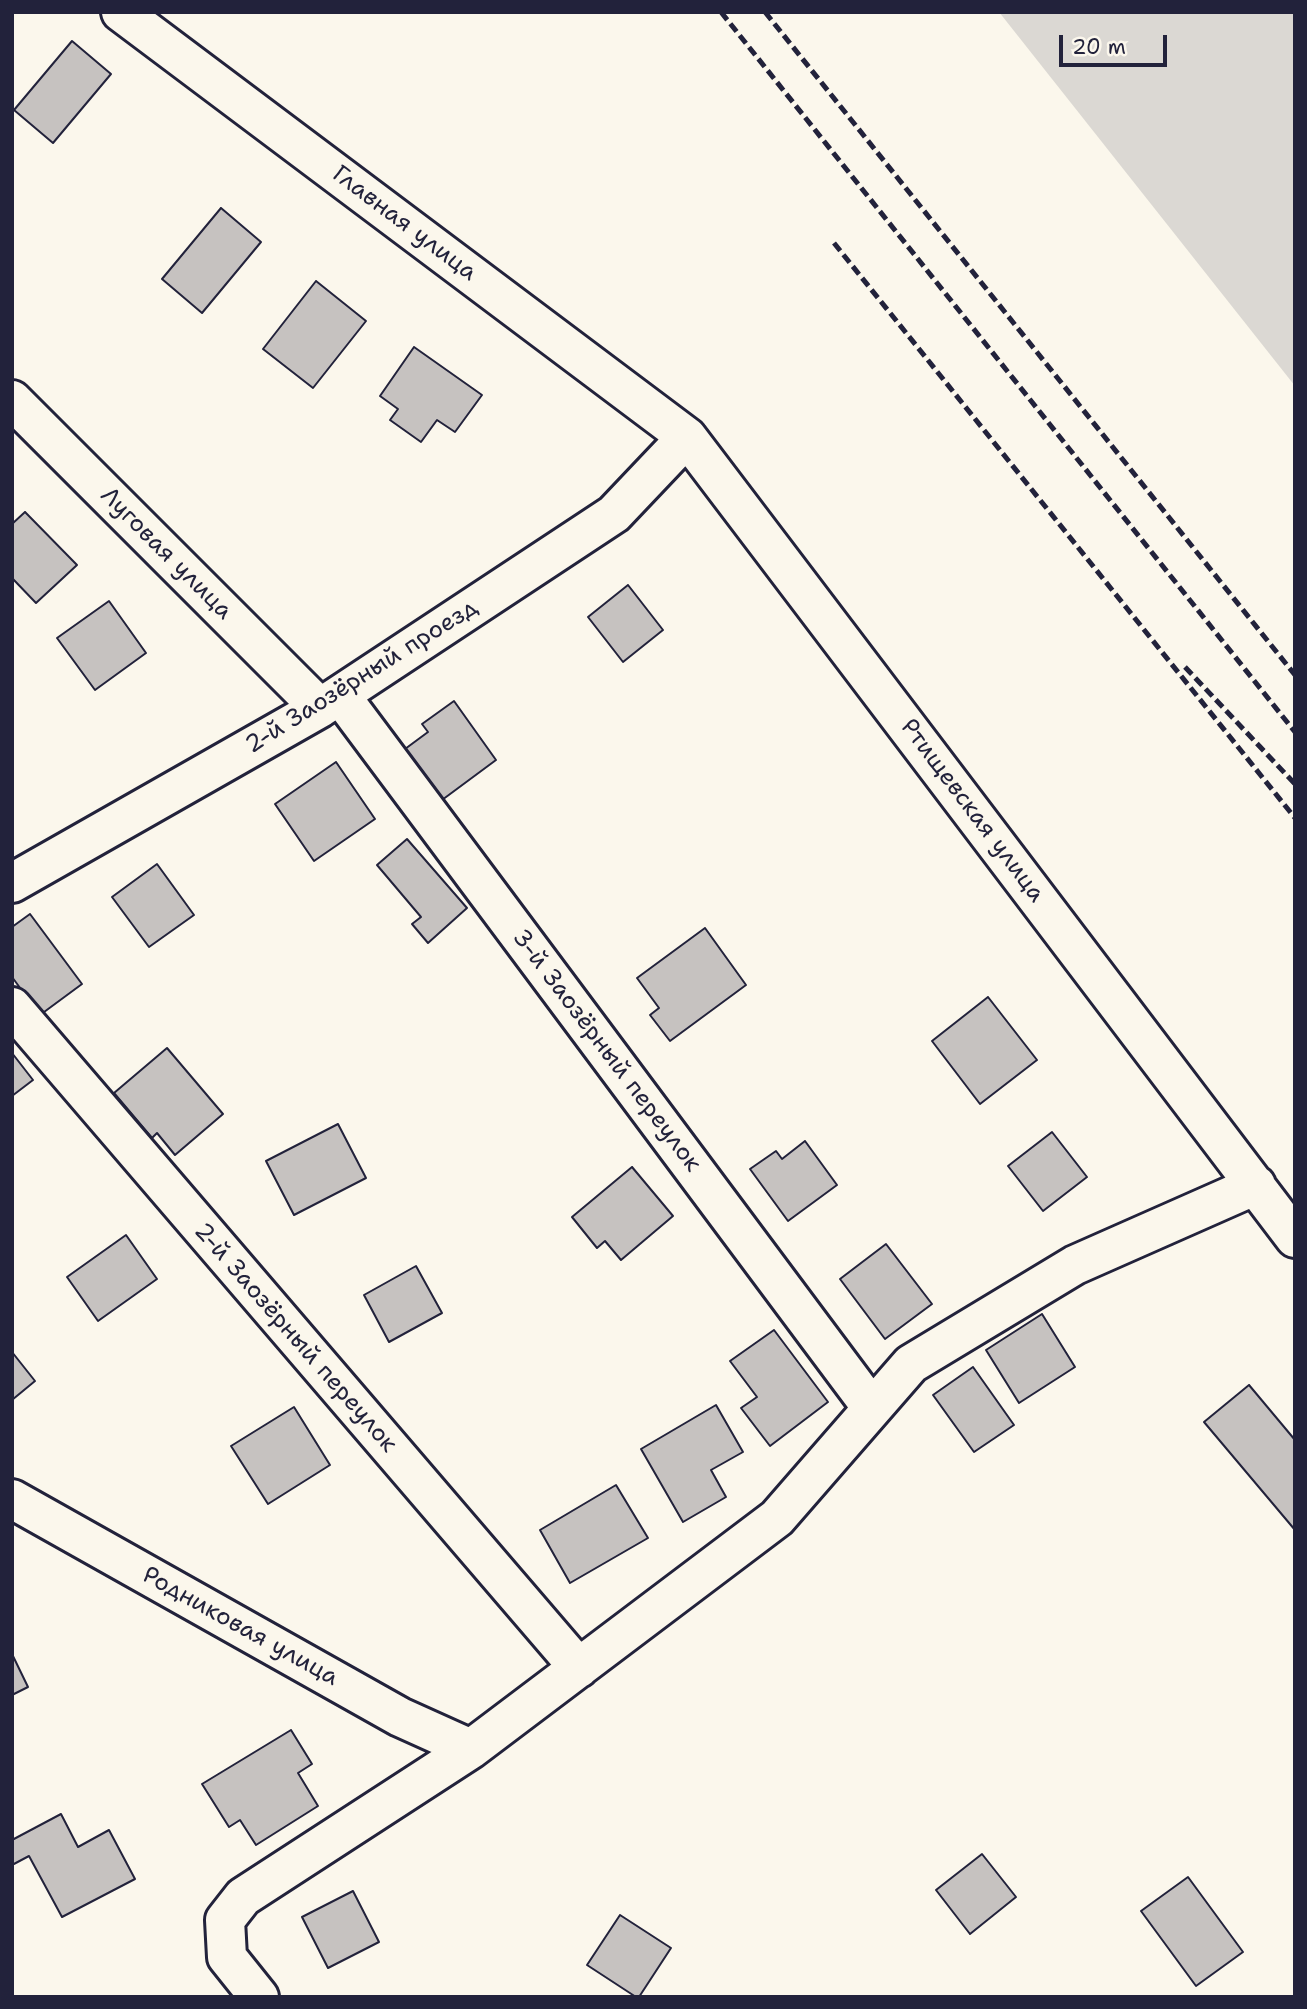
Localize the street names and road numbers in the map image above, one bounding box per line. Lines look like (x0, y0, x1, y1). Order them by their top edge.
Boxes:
street label: Главная улица (326, 160, 482, 288)
street label: Луговая улица (94, 482, 238, 626)
street label: 2-й Заозёрный проезд (240, 594, 484, 760)
street label: Ртищевская улица (894, 714, 1050, 908)
street label: 3-й Заозёрный переулок (505, 924, 707, 1178)
street label: 2-й Заозёрный переулок (187, 1217, 403, 1459)
street label: Родниковая улица (137, 1561, 343, 1693)

